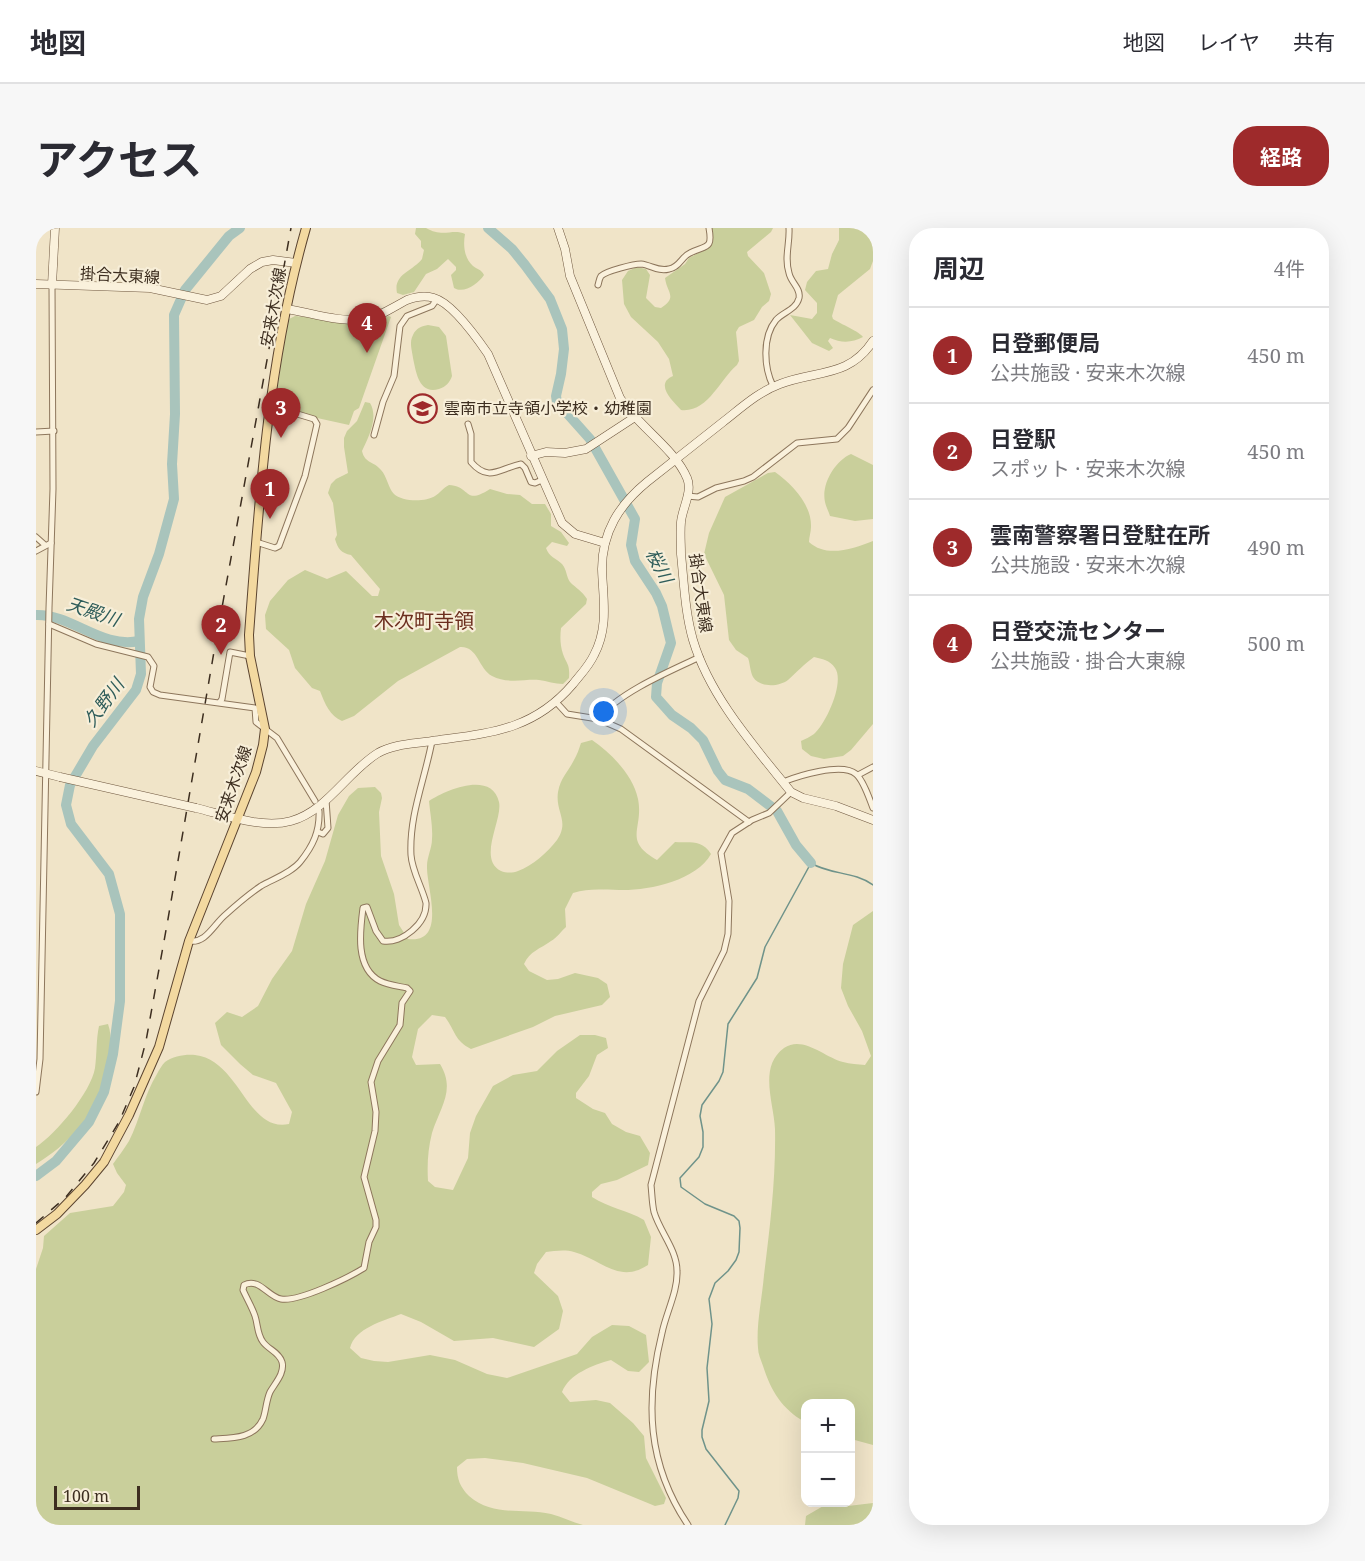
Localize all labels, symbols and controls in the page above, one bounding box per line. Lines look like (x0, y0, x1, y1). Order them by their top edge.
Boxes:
text: 地図 (30, 23, 86, 61)
text: 地図 (1123, 28, 1165, 56)
text: レイヤ (1198, 28, 1260, 56)
text: 共有 (1293, 28, 1335, 56)
button: 経路 (1233, 126, 1329, 186)
text: アクセス (36, 130, 202, 187)
text: 周辺 (933, 250, 985, 286)
text: 4件 (1274, 255, 1305, 282)
street label: 掛合大東線 (79, 262, 161, 288)
street label: 安来木次線 (255, 266, 291, 348)
pin: 4 (348, 304, 386, 353)
text: 日登郵便局 (990, 327, 1100, 357)
text: 1 (947, 342, 958, 369)
text: 450 m (1247, 342, 1305, 369)
text: 公共施設 · 安来木次線 (990, 359, 1185, 386)
pin: 3 (262, 388, 300, 438)
school or university icon: 雲南市立寺領小学校・幼稚園 (407, 392, 439, 424)
place label: 雲南市立寺領小学校・幼稚園 (444, 397, 652, 419)
text: 日登駅 (990, 423, 1056, 453)
text: 2 (947, 438, 958, 465)
text: 450 m (1247, 438, 1305, 465)
text: スポット · 安来木次線 (990, 455, 1185, 482)
pin: 1 (250, 470, 290, 519)
text: 雲南警察署日登駐在所 (990, 519, 1210, 549)
text: 3 (947, 534, 958, 561)
text: 490 m (1247, 534, 1305, 561)
water label: 桜川 (641, 544, 680, 589)
text: 公共施設 · 安来木次線 (990, 551, 1185, 578)
street label: 掛合大東線 (685, 552, 717, 634)
water label: 天殿川 (64, 591, 125, 632)
pin: 2 (202, 606, 240, 655)
district label: 木次町寺領 (374, 607, 474, 634)
text: 日登交流センター (990, 615, 1166, 645)
text: 4 (947, 630, 958, 657)
text: 500 m (1247, 630, 1305, 657)
text: 公共施設 · 掛合大東線 (990, 647, 1185, 674)
water label: 久野川 (78, 672, 130, 731)
your location (589, 697, 618, 726)
street label: 安来木次線 (210, 743, 256, 825)
map controls (801, 1399, 855, 1507)
button: + (801, 1399, 855, 1453)
button: − (801, 1453, 855, 1507)
scale bar (54, 1483, 140, 1510)
text: 100 m (63, 1485, 109, 1507)

